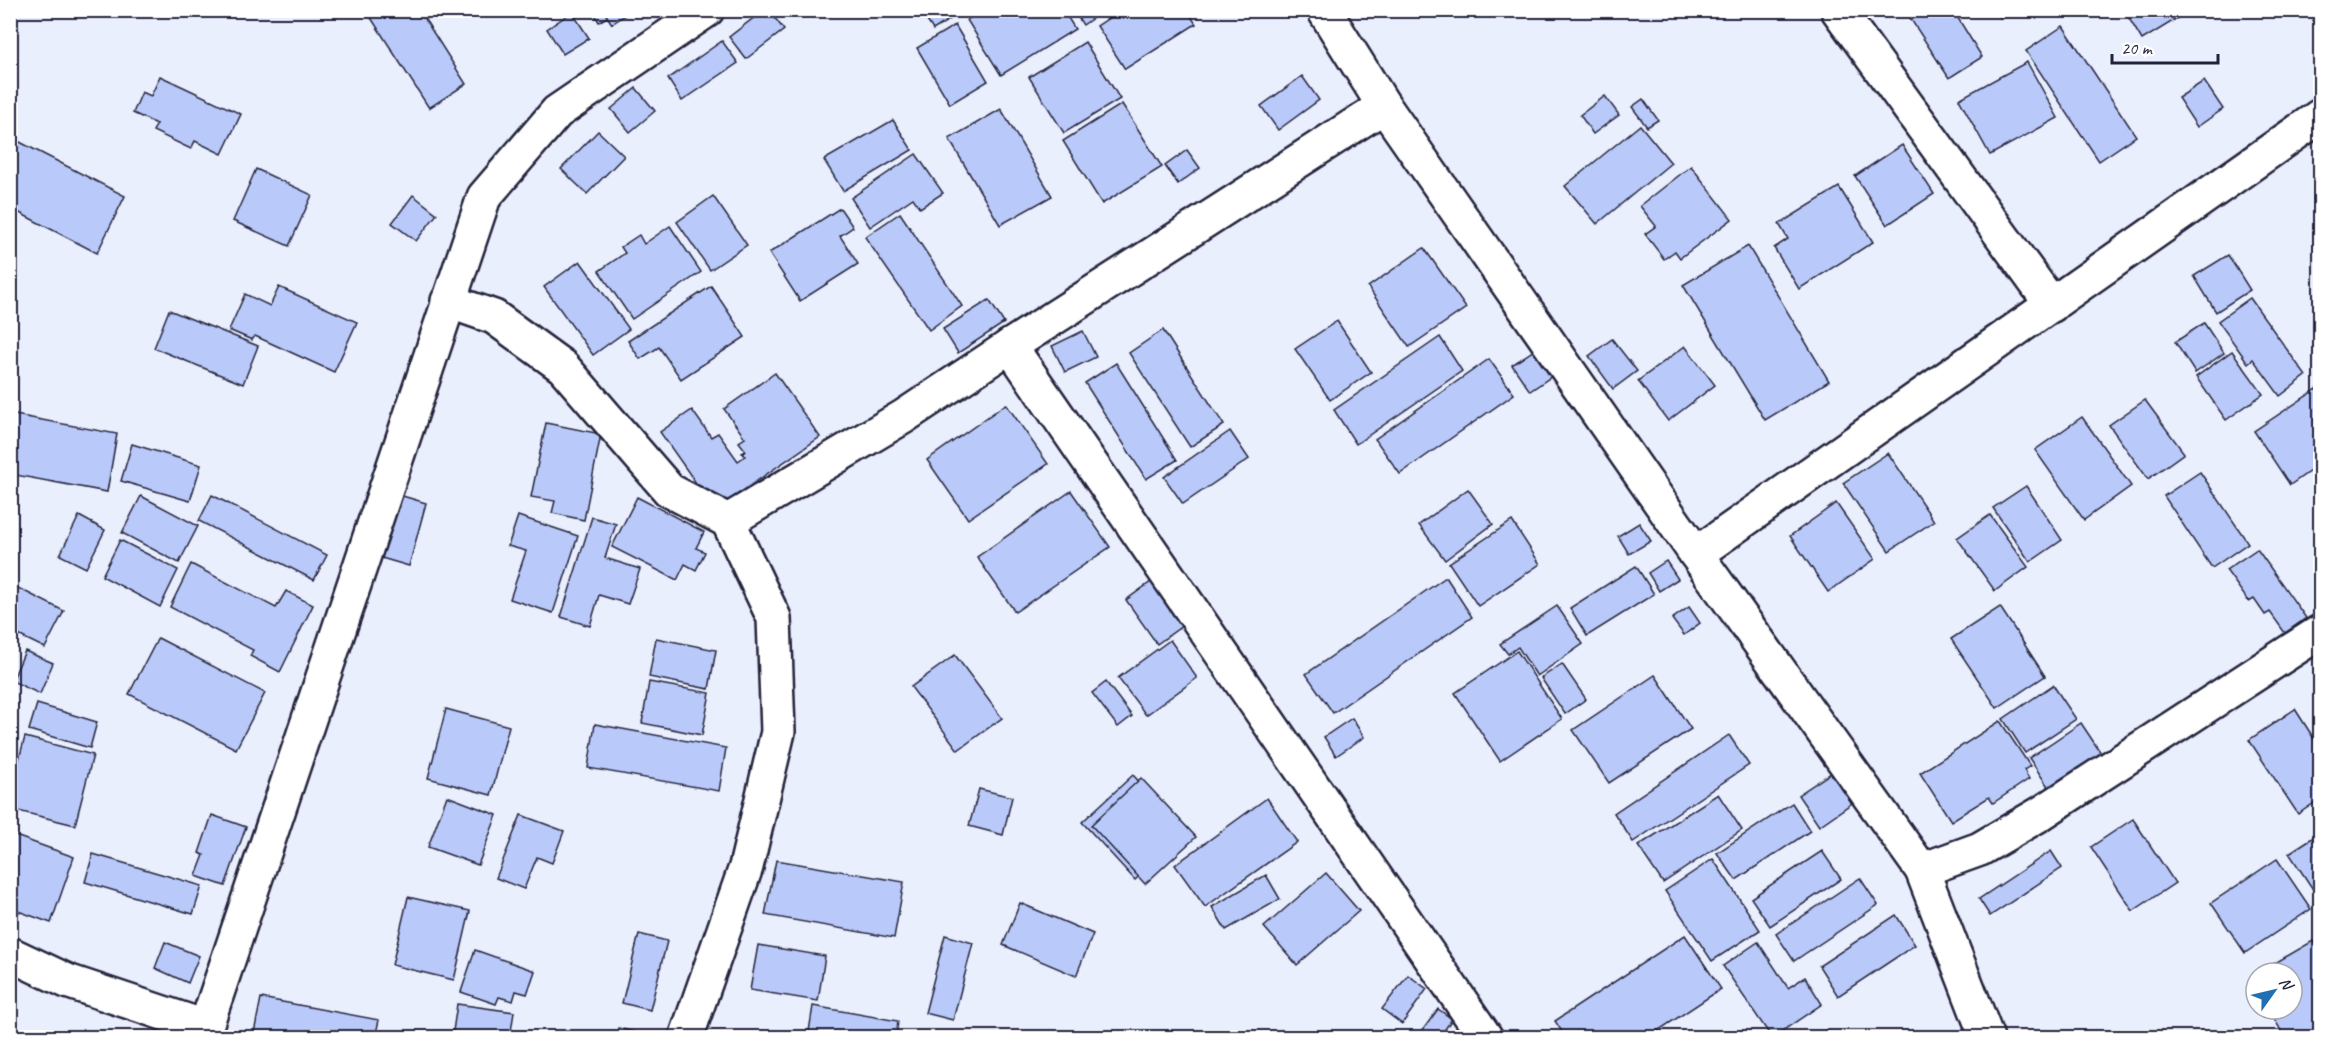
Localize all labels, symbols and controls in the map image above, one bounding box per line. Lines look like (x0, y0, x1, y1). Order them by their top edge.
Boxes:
scale bar (2112, 27, 2218, 65)
text: 20 m (2121, 37, 2154, 59)
north arrow (2244, 961, 2304, 1021)
text: N (2275, 973, 2298, 995)

